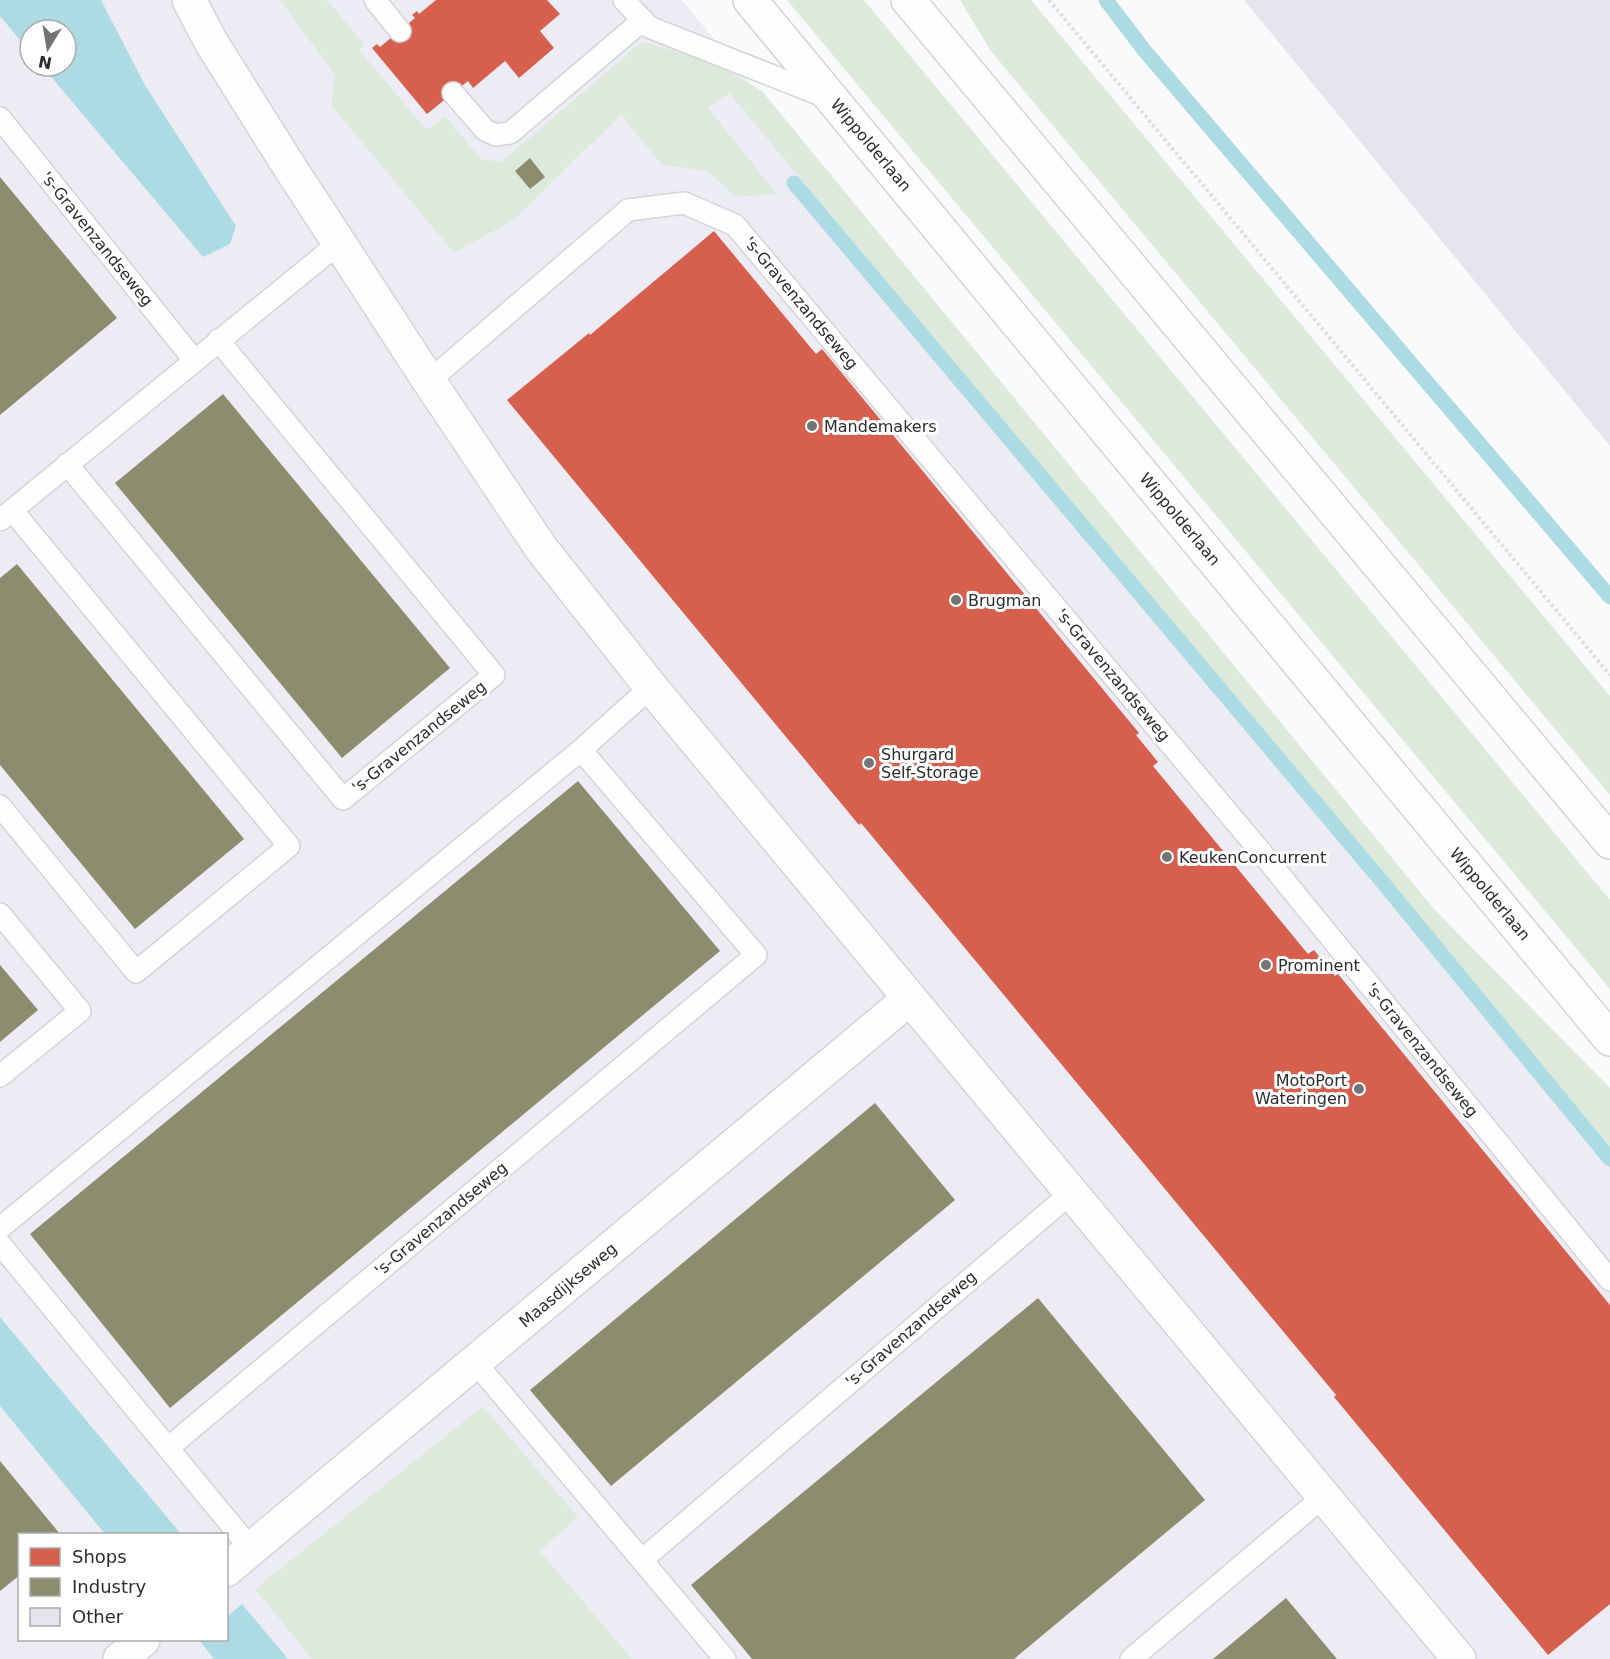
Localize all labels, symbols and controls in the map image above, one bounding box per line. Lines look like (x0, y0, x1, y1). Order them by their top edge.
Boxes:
north arrow (18, 18, 78, 78)
text: N (37, 52, 54, 73)
street label: Wippolderlaan (827, 95, 915, 195)
street label: 's-Gravenzandseweg (37, 168, 157, 310)
street label: 's-Gravenzandseweg (740, 233, 862, 373)
place label: Mandemakers (824, 417, 937, 436)
marker: Mandemakers (805, 419, 819, 433)
street label: Wippolderlaan (1136, 469, 1224, 569)
place label: Brugman (968, 591, 1041, 610)
marker: Brugman (949, 593, 963, 607)
street label: 's-Gravenzandseweg (1052, 605, 1174, 745)
street label: 's-Gravenzandseweg (348, 677, 490, 797)
place label: Shurgard Self-Storage (881, 745, 979, 782)
marker: Shurgard Self-Storage (862, 756, 876, 770)
street label: Wippolderlaan (1446, 844, 1534, 944)
place label: KeukenConcurrent (1179, 848, 1326, 867)
marker: KeukenConcurrent (1160, 850, 1174, 864)
place label: Prominent (1278, 956, 1360, 975)
marker: Prominent (1259, 958, 1273, 972)
street label: 's-Gravenzandseweg (1362, 979, 1482, 1121)
place label: MotoPort Wateringen (1255, 1071, 1347, 1108)
marker: MotoPort Wateringen (1352, 1082, 1366, 1096)
street label: 's-Gravenzandseweg (371, 1158, 511, 1280)
street label: Maasdijkseweg (515, 1239, 621, 1331)
street label: 's-Gravenzandseweg (842, 1267, 980, 1391)
legend (18, 1533, 228, 1641)
text: Shops (72, 1546, 127, 1567)
text: Industry (72, 1576, 146, 1597)
text: Other (72, 1606, 124, 1627)

